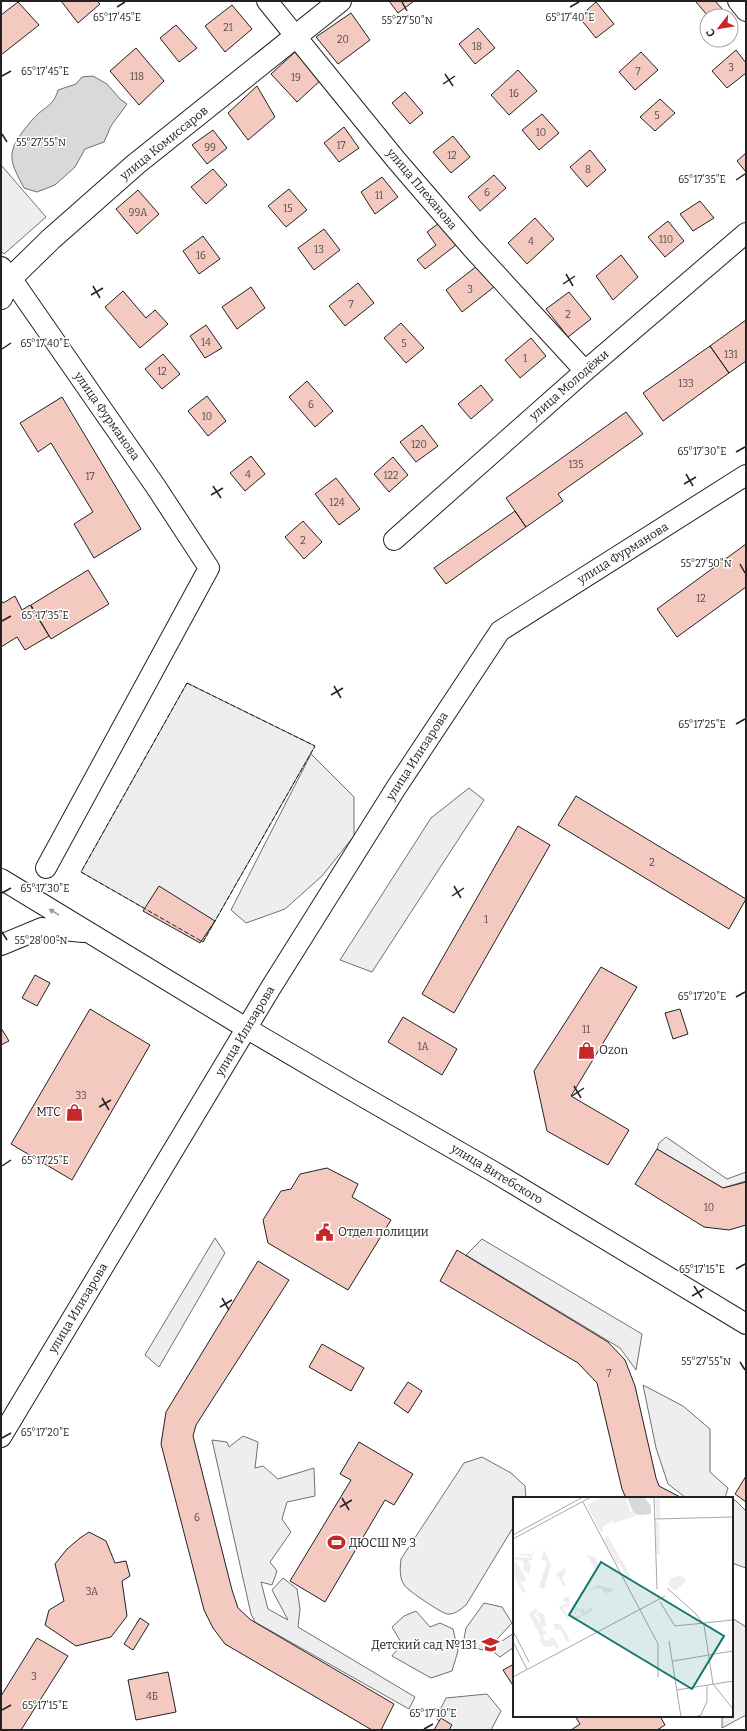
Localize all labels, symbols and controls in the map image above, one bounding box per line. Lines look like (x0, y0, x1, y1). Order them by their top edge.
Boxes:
north arrow (699, 8, 739, 48)
text: 65°17'45"E (93, 12, 141, 24)
text: 65°17'40"E (546, 12, 594, 24)
text: 55°27'50"N (381, 15, 433, 27)
house number: 21 (223, 22, 233, 34)
text: С (703, 27, 718, 39)
house number: 20 (337, 34, 349, 46)
house number: 18 (472, 41, 482, 53)
house number: 3 (728, 62, 734, 74)
text: 65°17'45"E (21, 66, 69, 78)
house number: 7 (635, 66, 641, 78)
house number: 118 (130, 71, 144, 83)
house number: 19 (291, 72, 301, 84)
house number: 16 (509, 88, 519, 100)
street label: улица Комиссаров (116, 103, 211, 183)
house number: 5 (654, 110, 660, 122)
house number: 10 (536, 127, 546, 139)
text: 55°27'55"N (16, 137, 66, 149)
house number: 17 (337, 140, 345, 152)
house number: 99 (204, 142, 216, 154)
street label: улица Плеханова (383, 145, 460, 233)
house number: 12 (447, 150, 457, 162)
house number: 8 (585, 164, 591, 176)
text: 65°17'35"E (678, 174, 726, 186)
house number: 6 (484, 187, 490, 199)
house number: 11 (375, 190, 383, 202)
house number: 15 (283, 203, 293, 215)
house number: 99А (129, 207, 148, 219)
house number: 110 (659, 234, 673, 246)
house number: 4 (528, 236, 534, 248)
house number: 13 (314, 244, 324, 256)
house number: 16 (196, 250, 206, 262)
house number: 3 (467, 284, 473, 296)
house number: 7 (348, 299, 354, 311)
house number: 2 (565, 309, 571, 321)
house number: 14 (201, 337, 211, 349)
text: 65°17'40"E (21, 338, 69, 350)
house number: 5 (401, 338, 407, 350)
street label: улица Молодёжи (526, 347, 611, 424)
house number: 131 (724, 349, 738, 361)
house number: 1 (523, 353, 527, 365)
house number: 12 (157, 366, 167, 378)
street label: улица Фурманова (71, 368, 143, 463)
house number: 133 (678, 378, 694, 390)
house number: 6 (308, 399, 314, 411)
house number: 10 (202, 411, 212, 423)
house number: 120 (411, 439, 427, 451)
text: 65°17'30"E (678, 446, 726, 458)
house number: 135 (568, 459, 584, 471)
house number: 4 (245, 469, 251, 481)
house number: 122 (384, 470, 398, 482)
house number: 17 (86, 471, 94, 483)
house number: 124 (329, 497, 345, 509)
street label: улица Фурманова (574, 519, 671, 587)
house number: 2 (300, 535, 306, 547)
text: 55°27'50"N (680, 558, 732, 570)
house number: 12 (696, 593, 706, 605)
text: 65°17'35"E (21, 610, 69, 622)
street label: улица Илизарова (383, 709, 451, 804)
text: 65°17'25"E (678, 719, 726, 731)
house number: 2 (649, 857, 655, 869)
text: 65°17'30"E (21, 883, 69, 895)
one-way arrow (48, 908, 60, 915)
house number: 1 (484, 914, 488, 926)
text: 55°28'00"N (14, 935, 68, 947)
street label: улица Илизарова (212, 983, 278, 1079)
text: 65°17'20"E (678, 991, 726, 1003)
house number: 11 (582, 1024, 590, 1036)
shop icon: Ozon (576, 1040, 596, 1060)
house number: 1А (417, 1041, 429, 1053)
place label: Ozon (599, 1043, 629, 1057)
house number: 33 (75, 1090, 87, 1102)
shop icon: МТС (64, 1102, 84, 1122)
place label: МТС (36, 1105, 61, 1119)
street label: улица Витебского (448, 1141, 545, 1207)
text: 65°17'25"E (21, 1155, 69, 1167)
house number: 10 (704, 1202, 714, 1214)
public building icon: Отдел полиции (315, 1222, 335, 1242)
place label: Отдел полиции (338, 1225, 429, 1239)
street label: улица Илизарова (45, 1260, 111, 1356)
text: 65°17'15"E (679, 1264, 725, 1276)
text: 55°27'55"N (681, 1356, 731, 1368)
house number: 7 (606, 1368, 612, 1380)
text: 65°17'20"E (21, 1427, 69, 1439)
inset map (513, 1497, 733, 1717)
house number: 6 (194, 1512, 200, 1524)
sports icon: ДЮСШ № 3 (326, 1533, 346, 1553)
place label: ДЮСШ № 3 (349, 1536, 416, 1550)
house number: 3А (86, 1586, 99, 1598)
school or university icon: Детский сад №131 (480, 1635, 500, 1655)
place label: Детский сад №131 (371, 1638, 477, 1652)
house number: 3 (31, 1671, 37, 1683)
house number: 4Б (146, 1691, 158, 1703)
text: 65°17'15"E (22, 1700, 68, 1712)
text: 65°17'10"E (409, 1708, 457, 1720)

